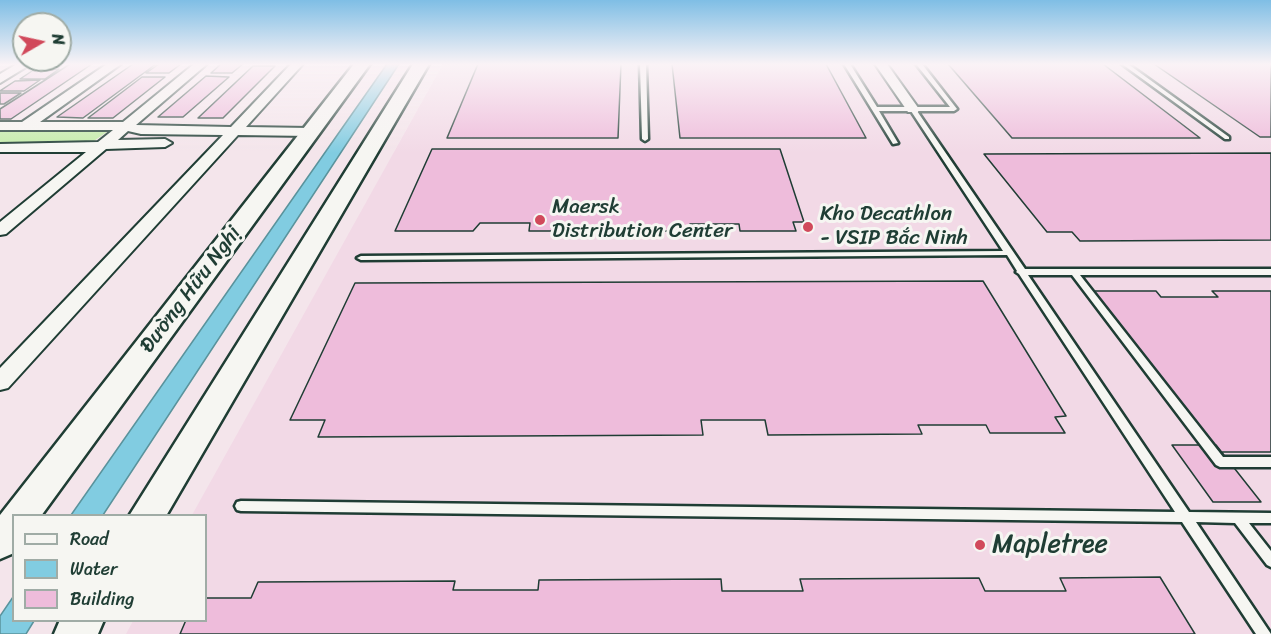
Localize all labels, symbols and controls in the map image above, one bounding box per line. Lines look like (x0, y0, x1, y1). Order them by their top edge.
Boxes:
north arrow (12, 12, 72, 72)
text: N (43, 32, 73, 47)
place label: Maersk Distribution Center (552, 195, 733, 245)
place label: Kho Decathlon - VSIP Bắc Ninh (820, 202, 968, 252)
marker: Maersk Distribution Center (533, 213, 547, 227)
marker: Kho Decathlon - VSIP Bắc Ninh (801, 220, 815, 234)
street label: Đường Hữu Nghị (135, 222, 247, 358)
legend (12, 514, 207, 622)
text: Road (70, 523, 109, 555)
place label: Mapletree (992, 529, 1108, 561)
marker: Mapletree (973, 538, 987, 552)
text: Water (70, 553, 117, 585)
text: Building (70, 583, 134, 615)

